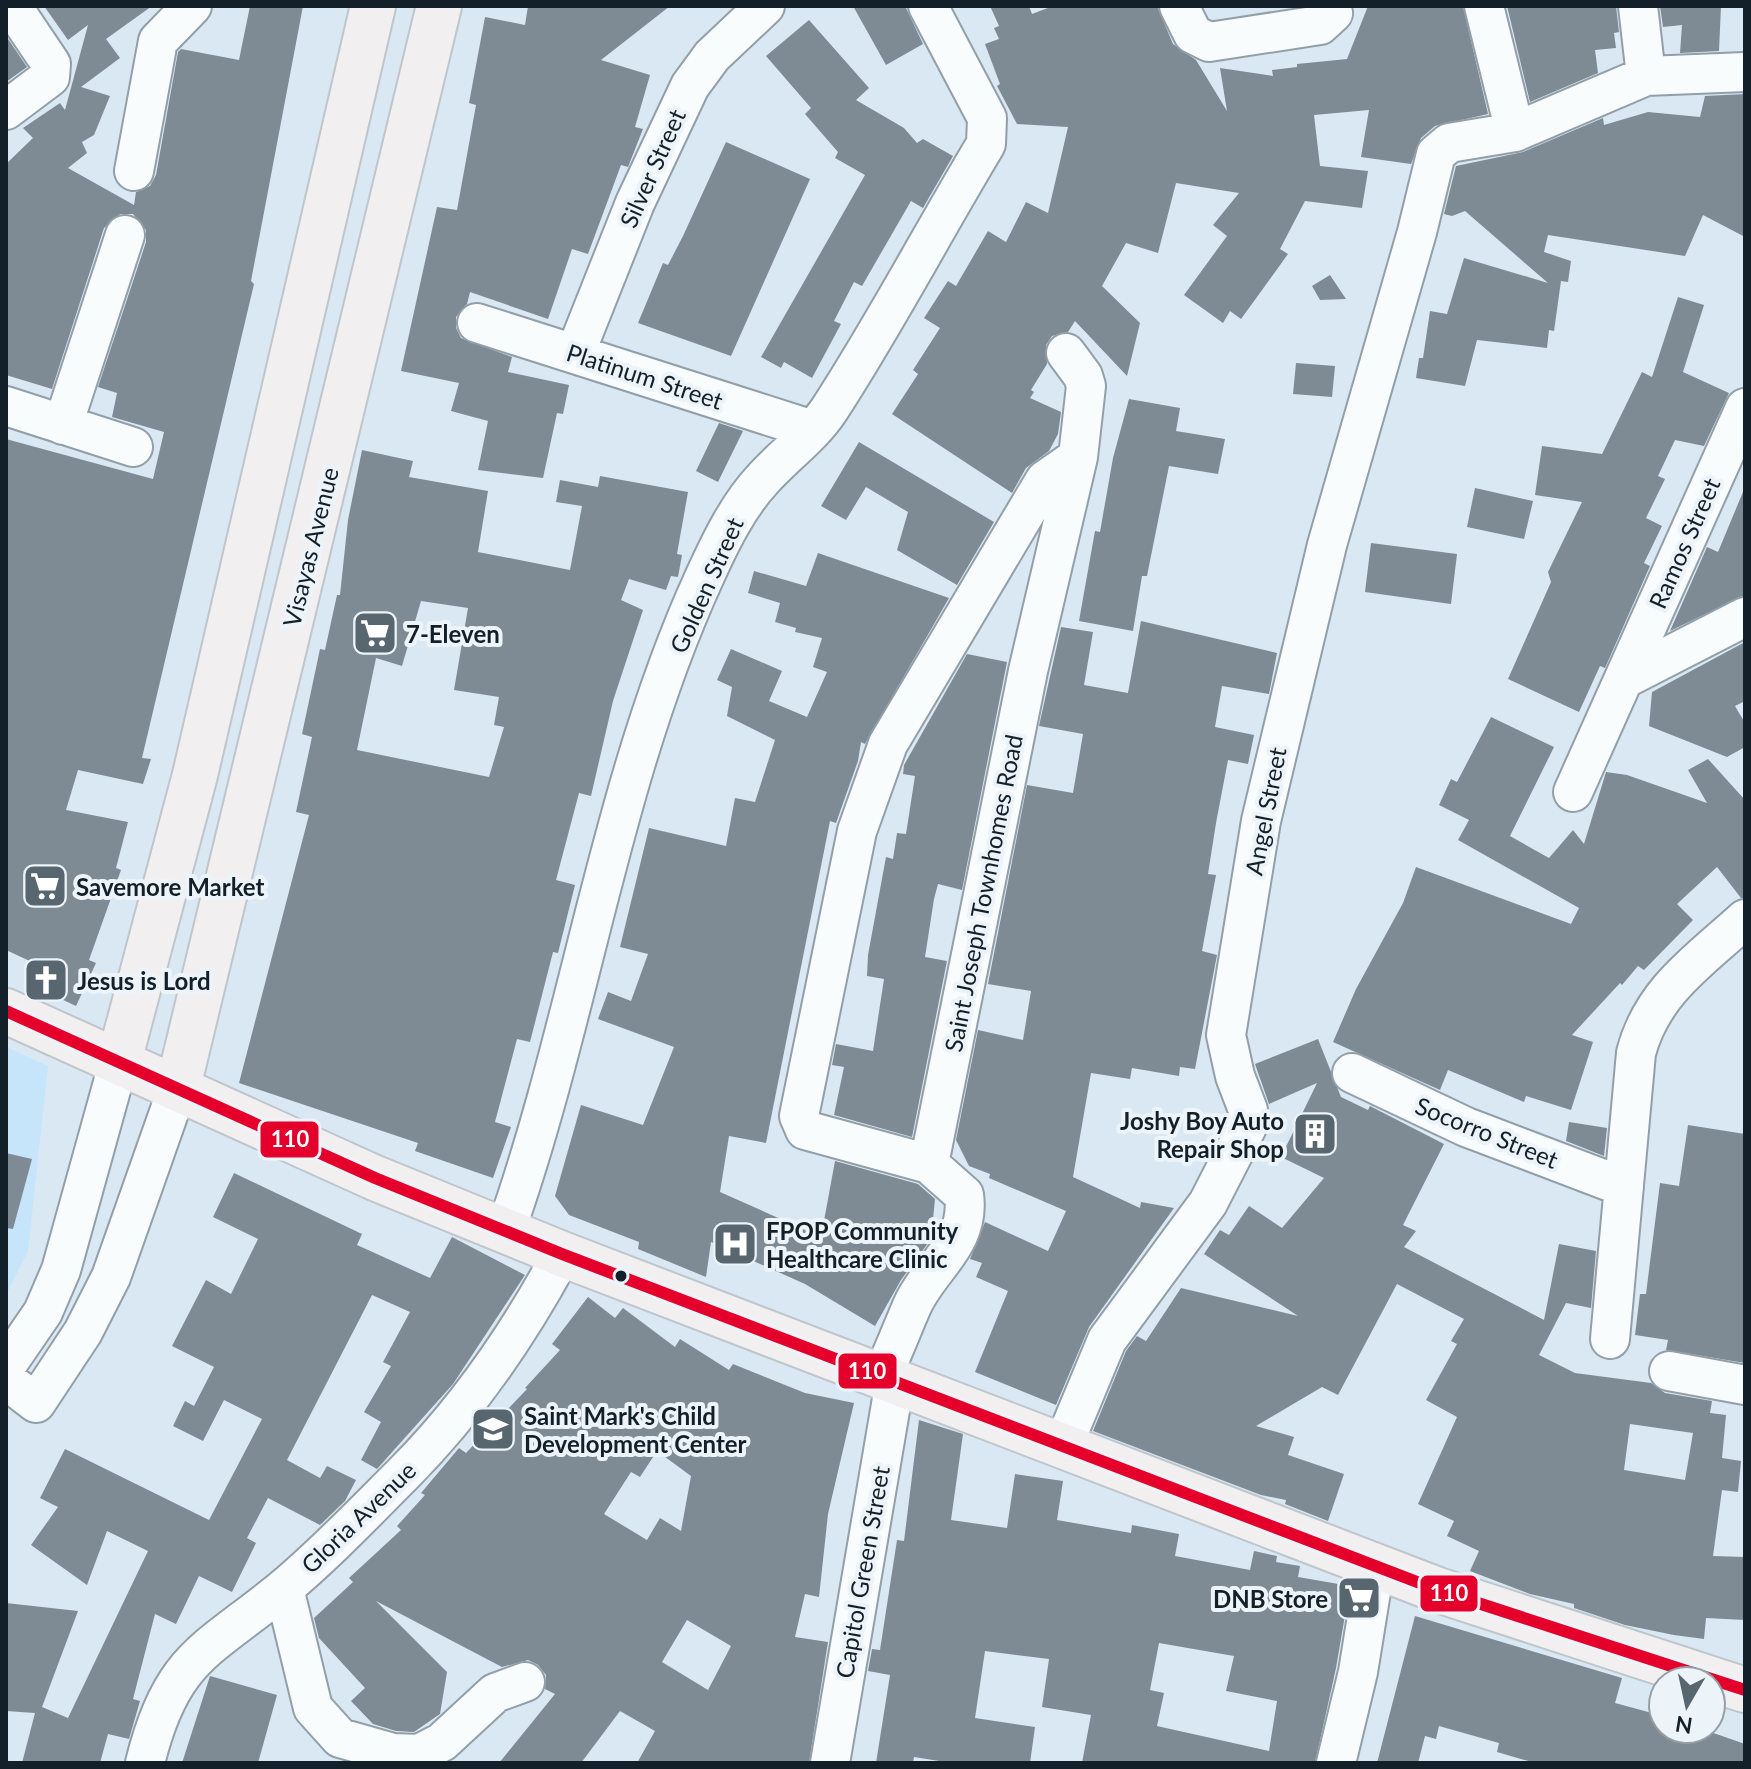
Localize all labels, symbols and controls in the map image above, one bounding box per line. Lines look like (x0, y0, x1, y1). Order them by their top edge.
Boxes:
street label: Silver Street (613, 104, 691, 232)
street label: Platinum Street (563, 337, 727, 415)
street label: Visayas Avenue (276, 464, 344, 630)
street label: Ramos Street (1642, 473, 1726, 613)
street label: Golden Street (663, 512, 749, 657)
supermarket icon: 7-Eleven (351, 609, 399, 657)
place label: 7-Eleven (406, 619, 500, 648)
street label: Saint Joseph Townhomes Road (938, 732, 1028, 1054)
street label: Angel Street (1238, 744, 1292, 877)
supermarket icon: Savemore Market (21, 862, 69, 910)
place label: Savemore Market (76, 872, 265, 901)
church icon: Jesus is Lord (22, 956, 70, 1004)
place label: Jesus is Lord (77, 966, 211, 995)
street label: Socorro Street (1411, 1090, 1563, 1174)
place label: Joshy Boy Auto Repair Shop (1120, 1106, 1284, 1163)
building icon: Joshy Boy Auto Repair Shop (1291, 1110, 1339, 1158)
line badge: 110 (259, 1120, 320, 1159)
text: 110 (271, 1125, 309, 1152)
place label: FPOP Community Healthcare Clinic (766, 1216, 959, 1273)
hospital icon: FPOP Community Healthcare Clinic (711, 1220, 759, 1268)
unlabelled marker (613, 1268, 629, 1284)
line badge: 110 (837, 1352, 898, 1390)
text: 110 (848, 1357, 886, 1384)
place label: Saint Mark's Child Development Center (524, 1401, 747, 1458)
school or university icon: Saint Mark's Child Development Center (469, 1405, 517, 1453)
street label: Gloria Avenue (295, 1455, 421, 1579)
street label: Capitol Green Street (829, 1463, 895, 1680)
supermarket icon: DNB Store (1335, 1574, 1383, 1622)
line badge: 110 (1419, 1574, 1479, 1613)
text: 110 (1430, 1579, 1468, 1606)
place label: DNB Store (1213, 1584, 1328, 1613)
north arrow (1647, 1665, 1727, 1745)
text: N (1673, 1711, 1694, 1740)

